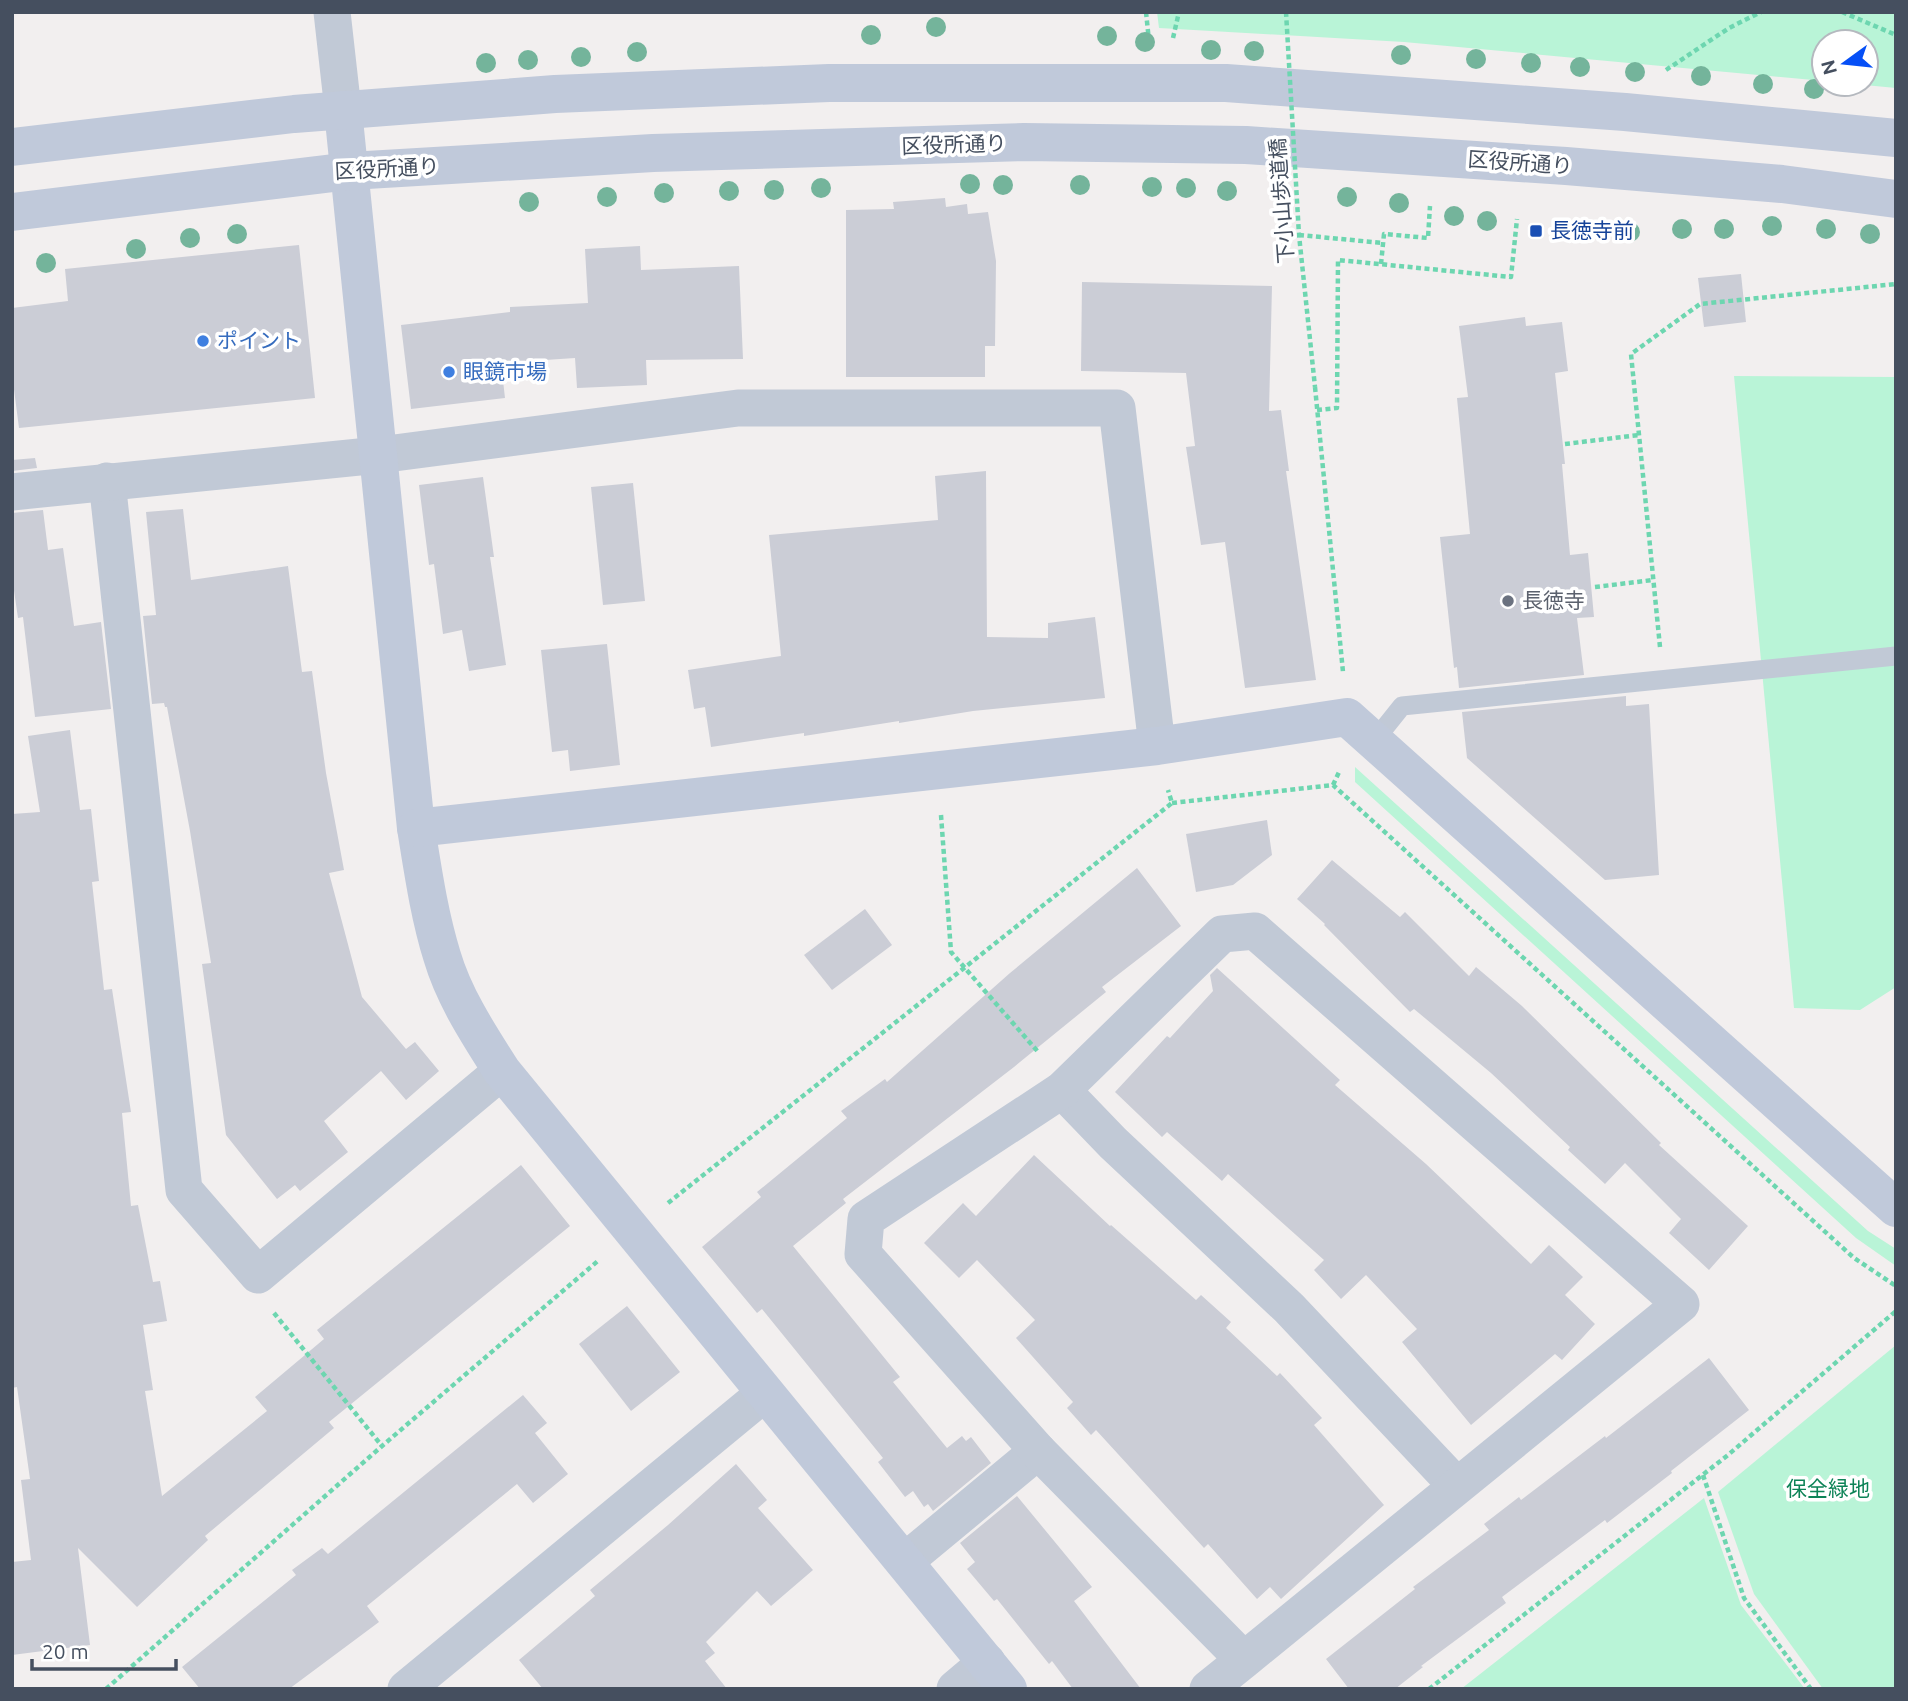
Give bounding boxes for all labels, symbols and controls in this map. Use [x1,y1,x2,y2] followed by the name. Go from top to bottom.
[1810,28,1880,98] north arrow
[1816,58,1841,77] text: N
[901,130,1007,158] street label: 区役所通り
[1265,137,1297,265] street label: 下小山歩道橋
[1467,146,1573,178] street label: 区役所通り
[334,153,440,183] street label: 区役所通り
[1550,218,1634,242] place label: 長徳寺前
[1528,223,1544,239] marker: 長徳寺前
[217,328,301,352] place label: ポイント
[195,333,211,349] marker: ポイント
[463,359,547,383] place label: 眼鏡市場
[441,364,457,380] marker: 眼鏡市場
[1522,588,1585,612] place label: 長徳寺
[1500,593,1516,609] marker: 長徳寺
[1786,1476,1870,1500] park label: 保全緑地
[32,1628,175,1672] scale bar
[42,1639,89,1663] text: 20 m

